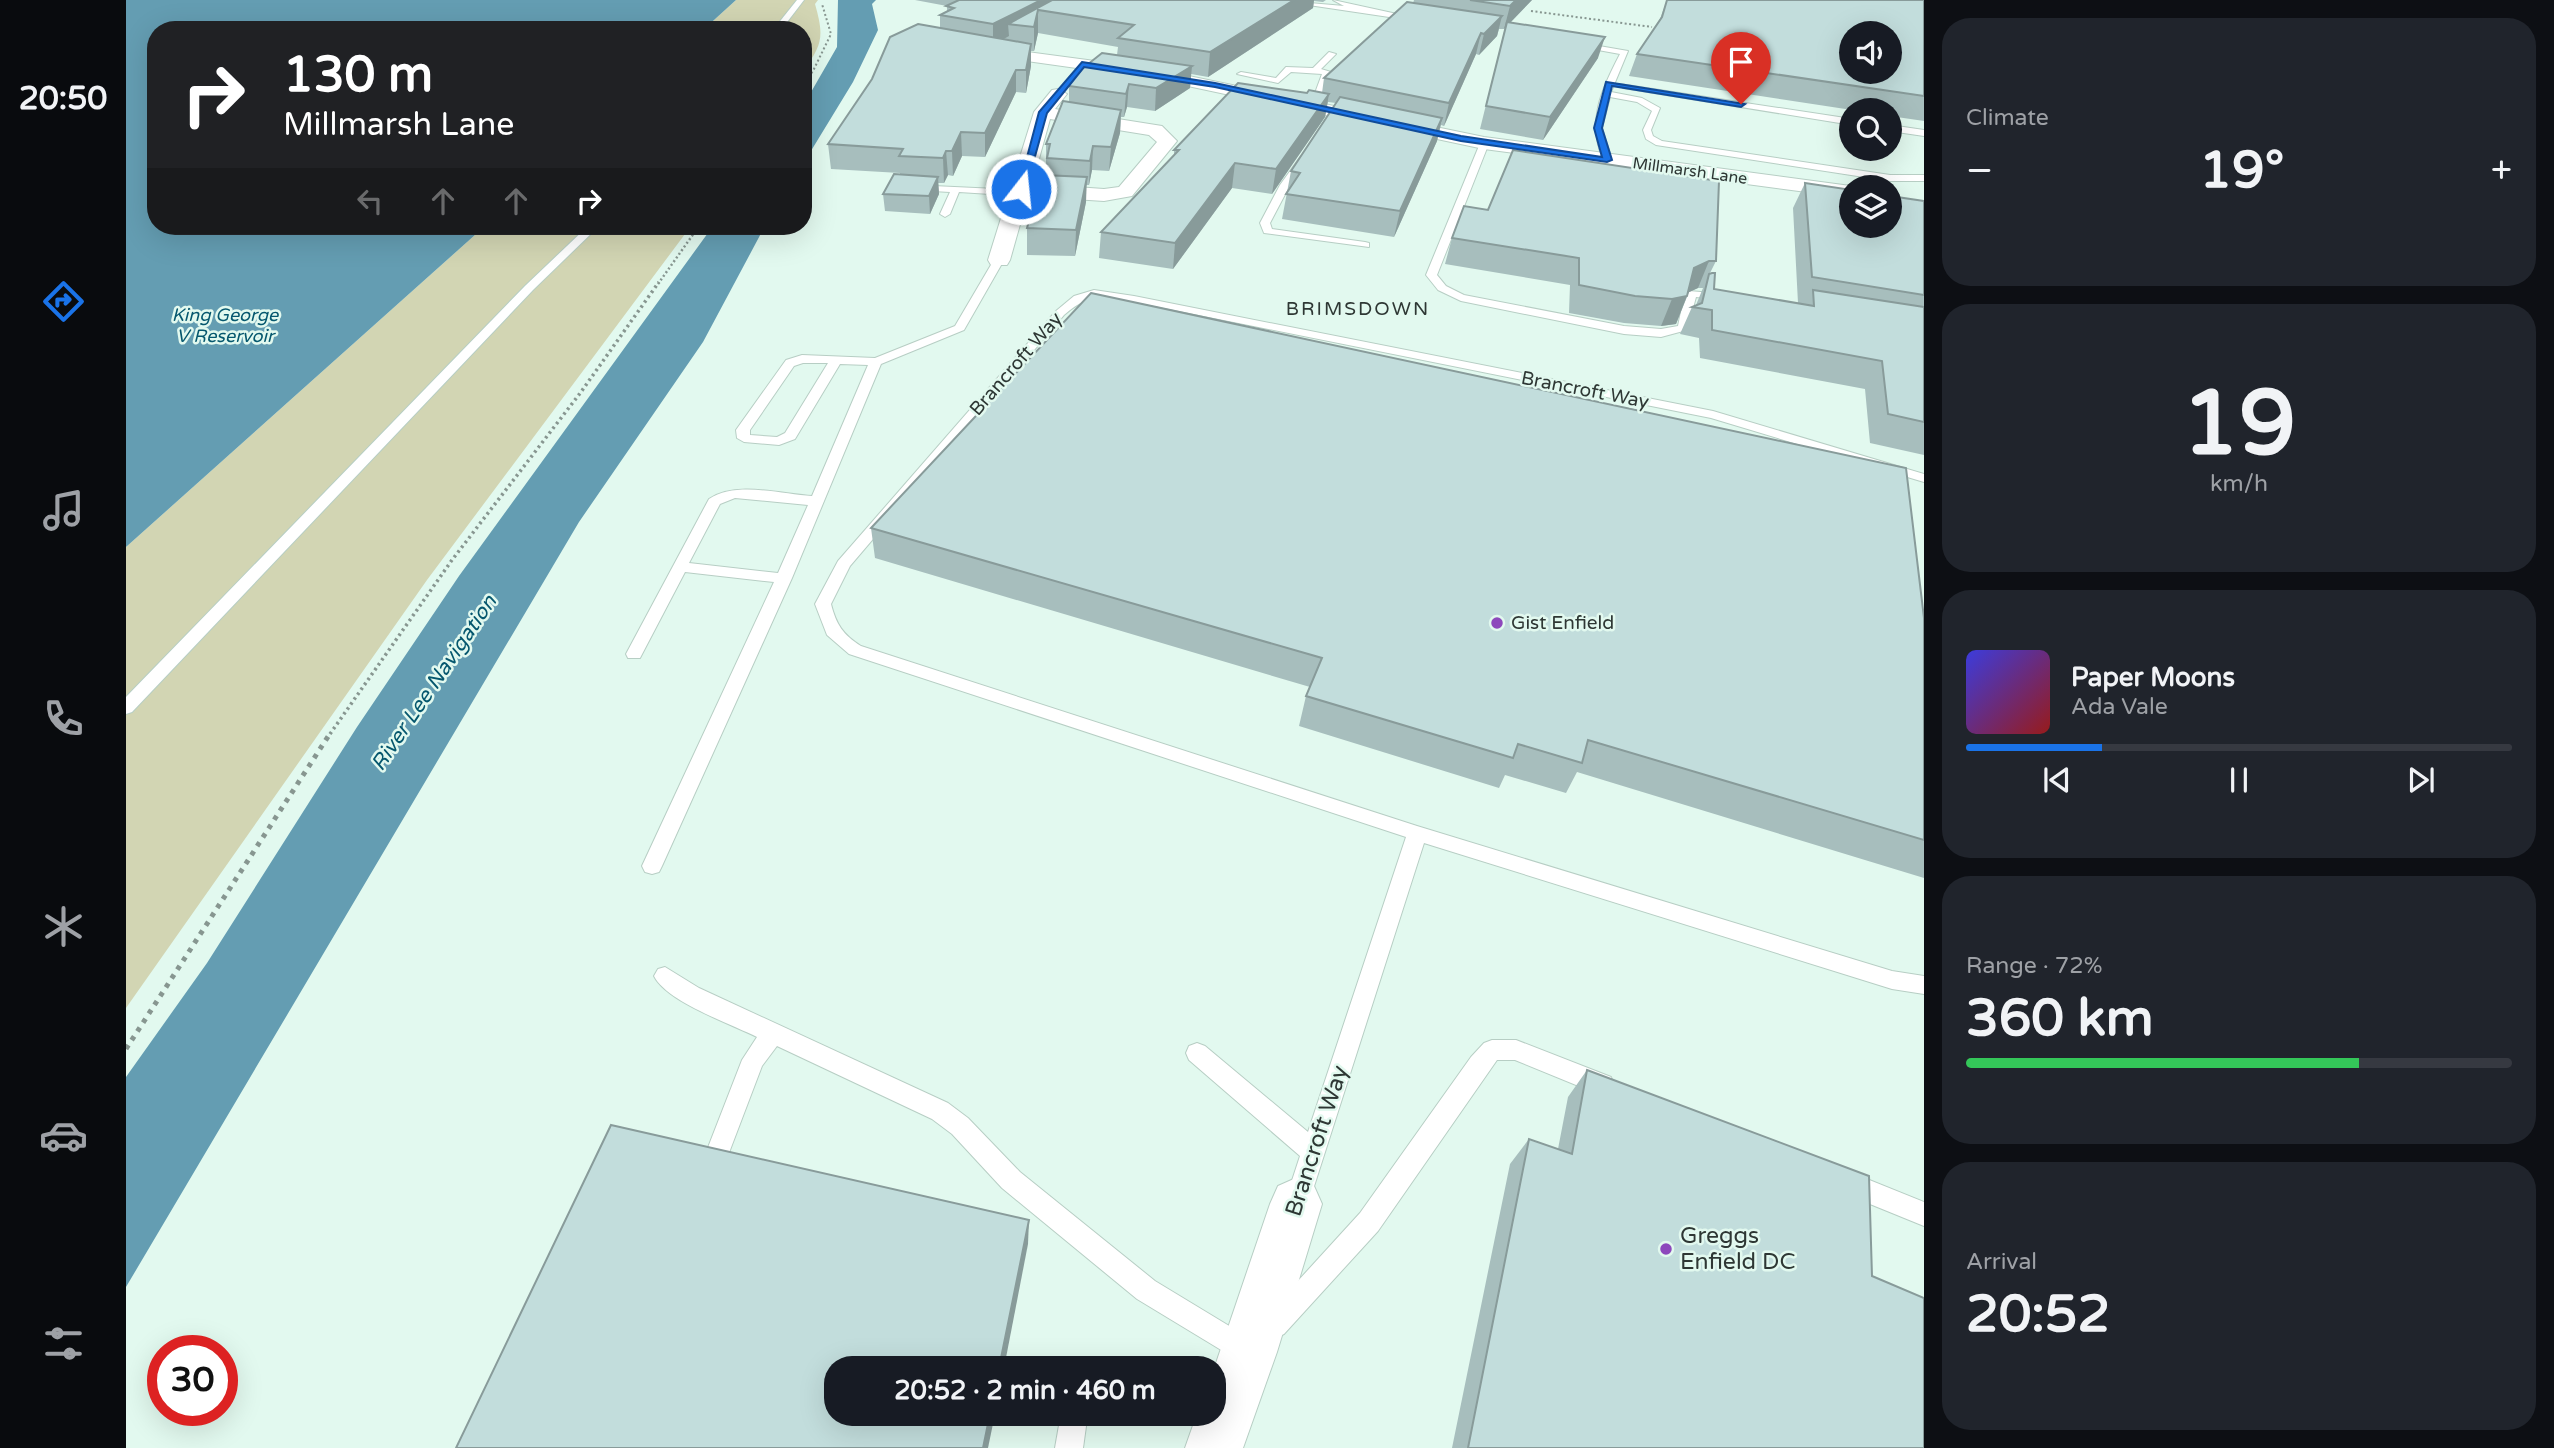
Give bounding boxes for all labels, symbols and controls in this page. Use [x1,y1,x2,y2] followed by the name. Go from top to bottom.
[1839,21,1902,238] map controls
[1839,21,1902,84] button: sound
[1711,32,1771,104] pin
[1722,43,1760,81] icon: arrive
[283,46,433,105] text: 130 m
[168,49,259,140] icon: right
[19,80,107,118] text: 20:50
[1839,98,1902,161] button: search
[1966,104,2049,132] text: Climate
[283,106,514,144] text: Millmarsh Lane
[2199,139,2284,202] text: 19°
[1966,148,1993,194] text: −
[2491,148,2512,194] text: +
[984,152,1058,226] position arrow
[1631,153,1749,189] street label: Millmarsh Lane
[1839,175,1902,238] button: layers
[351,182,389,220] icon: left
[424,182,462,220] icon: ahead
[497,182,535,220] icon: ahead
[570,182,608,220] icon: right
[39,277,88,326] icon: directions
[1286,298,1430,320] district label: BRIMSDOWN
[172,304,279,347] water label: King George V Reservoir
[965,308,1067,420] street label: Brancroft Way
[1519,367,1651,413] street label: Brancroft Way
[2182,369,2296,479] text: 19
[2210,470,2268,498] text: km/h
[39,486,88,535] icon: music
[366,589,503,776] water label: River Lee Navigation
[1511,612,1614,634] place label: Gist Enfield
[1489,615,1505,631] marker: Gist Enfield
[2071,662,2235,693] text: Paper Moons
[2071,693,2168,721] text: Ada Vale
[39,694,88,743] icon: phone
[2038,761,2076,799] icon: previous
[2220,761,2258,799] icon: pause
[2402,761,2440,799] icon: next
[39,902,88,951] icon: climate
[1966,952,2102,980] text: Range · 72%
[1966,987,2154,1050] text: 360 km
[1279,1062,1355,1220] street label: Brancroft Way
[39,1111,88,1160] icon: car
[1680,1222,1795,1276] place label: Greggs Enfield DC
[1658,1241,1674,1257] marker: Greggs Enfield DC
[1966,1248,2037,1276] text: Arrival
[1966,1283,2110,1346] text: 20:52
[39,1319,88,1368] icon: filters
[147,1335,238,1426] speed limit sign: 30
[894,1375,1156,1406] text: 20:52 · 2 min · 460 m

